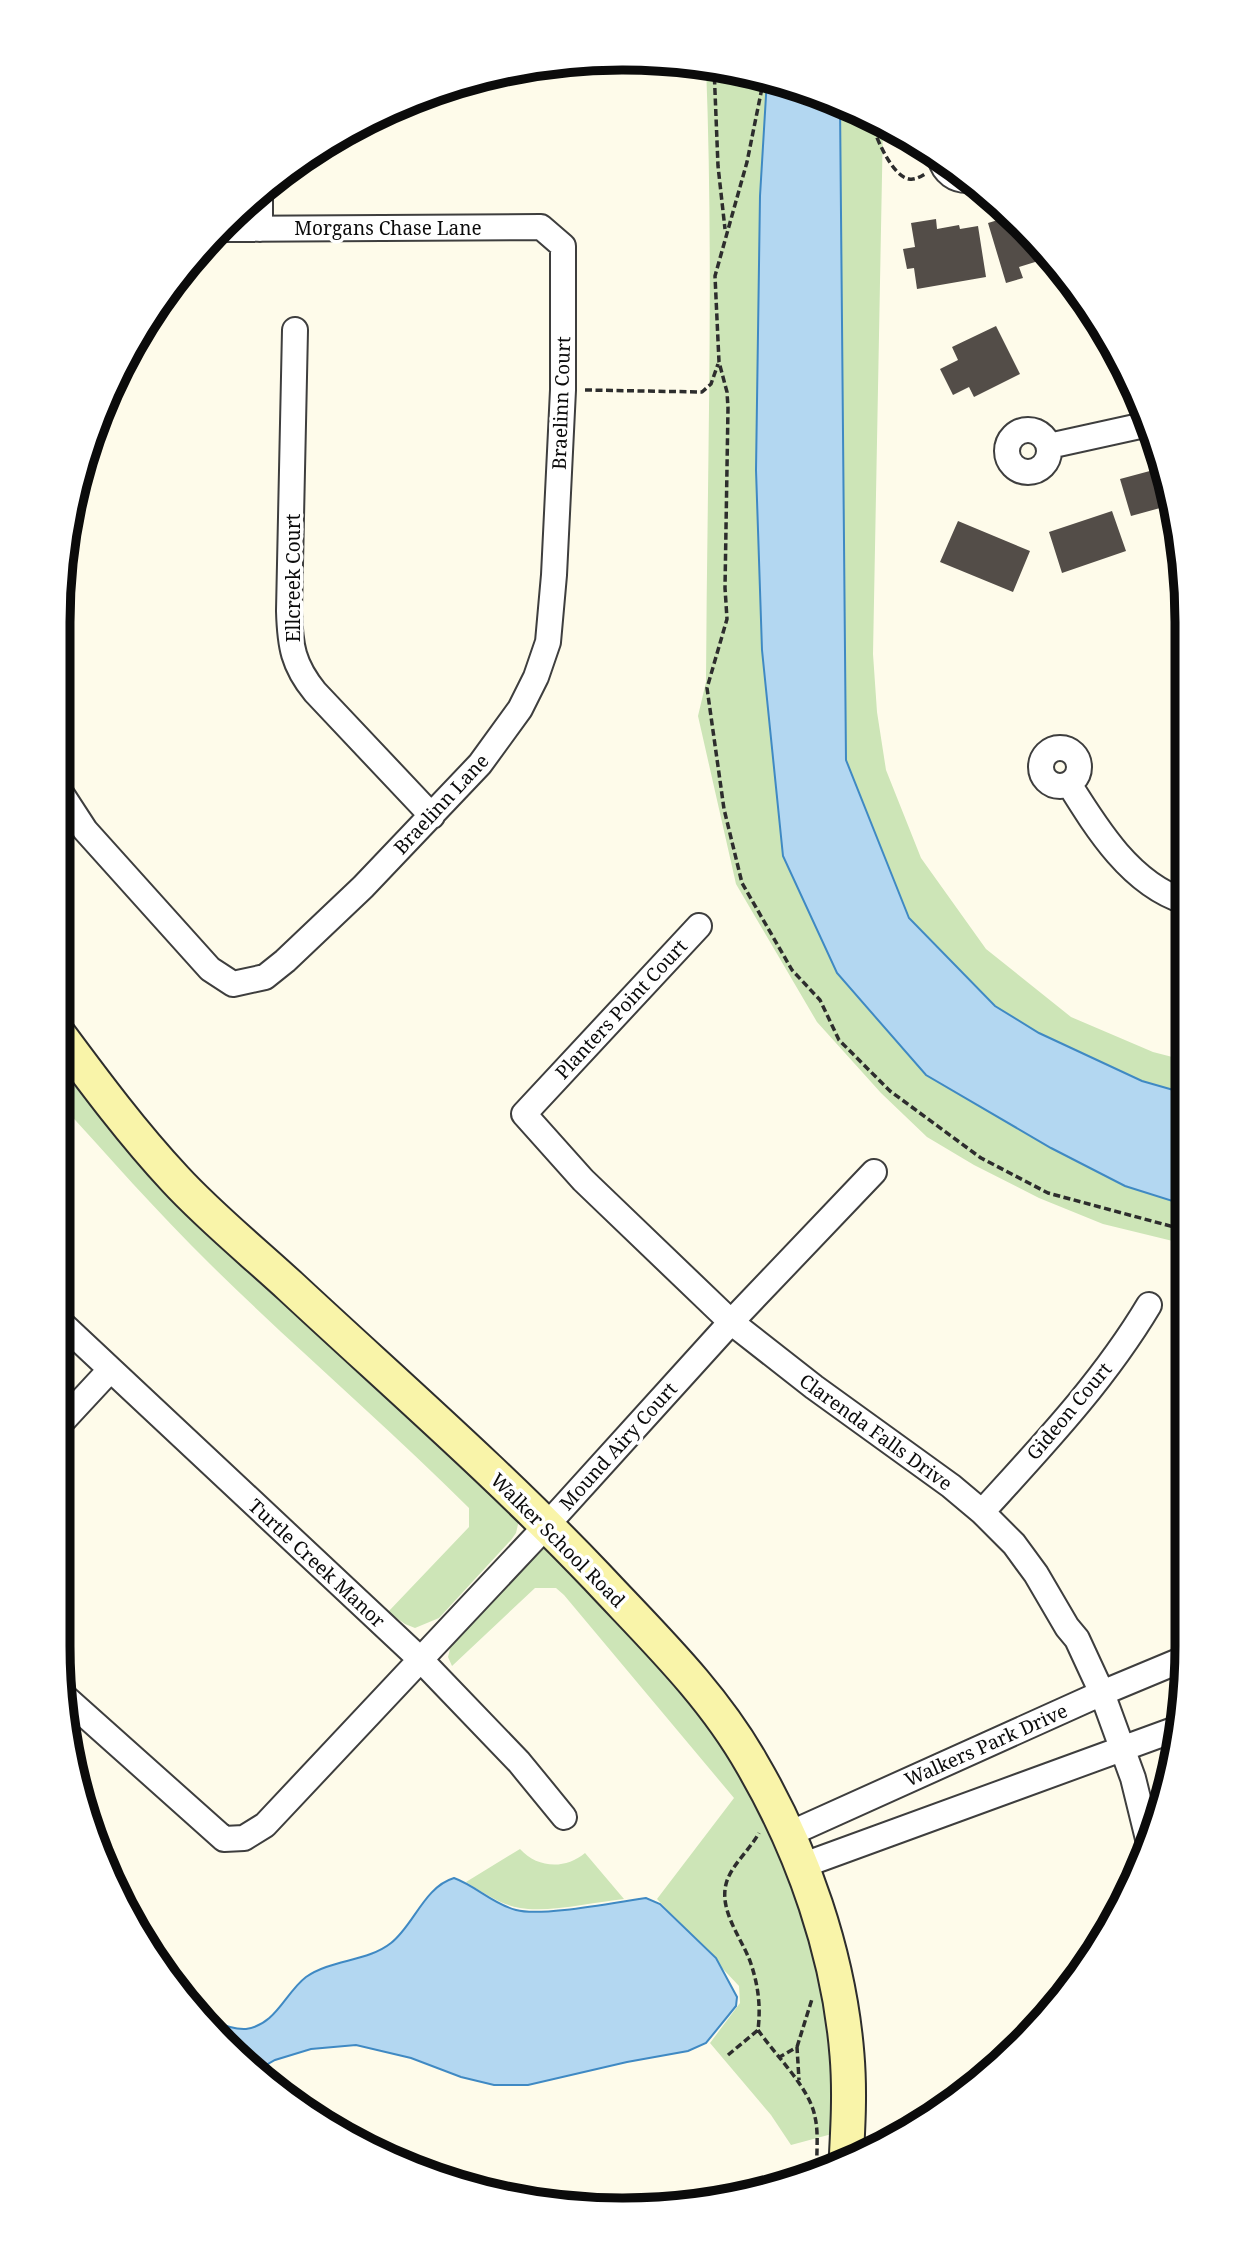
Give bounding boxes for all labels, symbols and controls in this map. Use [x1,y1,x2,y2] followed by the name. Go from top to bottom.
[294,215,482,241] street label: Morgans Chase Lane
[546,335,576,470] street label: Braelinn Court
[280,513,306,642] street label: Ellcreek Court
[388,748,494,860] street label: Braelinn Lane
[549,933,693,1085] street label: Planters Point Court
[1020,1356,1118,1465] street label: Gideon Court
[794,1368,958,1496] street label: Clarenda Falls Drive
[553,1376,683,1516] street label: Mound Airy Court
[485,1467,631,1613] street label: Walker School Road
[243,1493,391,1633] street label: Turtle Creek Manor
[900,1697,1072,1793] street label: Walkers Park Drive

